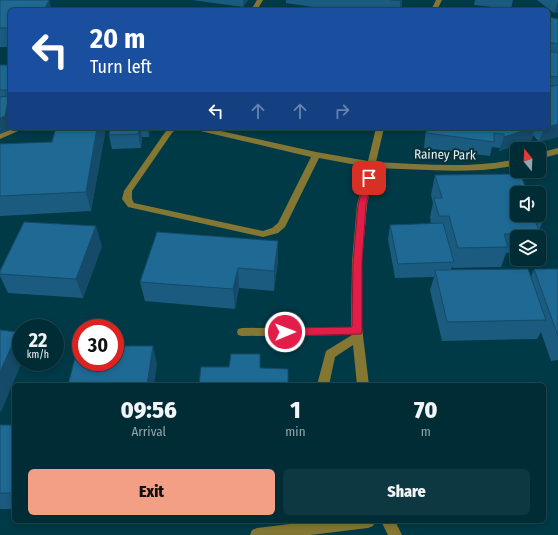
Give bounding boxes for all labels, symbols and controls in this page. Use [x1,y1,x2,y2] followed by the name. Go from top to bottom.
[90,22,145,55] text: 20 m
[24,24,76,76] icon: left
[90,56,152,78] text: Turn left
[205,100,227,122] icon: left
[247,100,269,122] icon: ahead
[289,100,311,122] icon: ahead
[331,100,353,122] icon: right
[510,142,546,178] north arrow
[510,142,546,266] map controls
[414,146,477,163] street label: Rainey Park
[352,161,386,195] pin
[358,167,380,189] icon: arrive
[510,186,546,222] button: sound
[510,230,546,266] button: layers
[264,311,306,353] position arrow
[72,319,124,371] speed limit sign: 30
[29,328,47,352] text: 22
[27,349,49,361] text: km/h
[121,396,177,424] text: 09:56
[290,396,301,424] text: 1
[414,396,437,424] text: 70
[131,424,166,439] text: Arrival
[285,424,305,439] text: min
[421,424,431,439] text: m
[28,469,275,515] button: Exit
[283,469,530,515] button: Share

